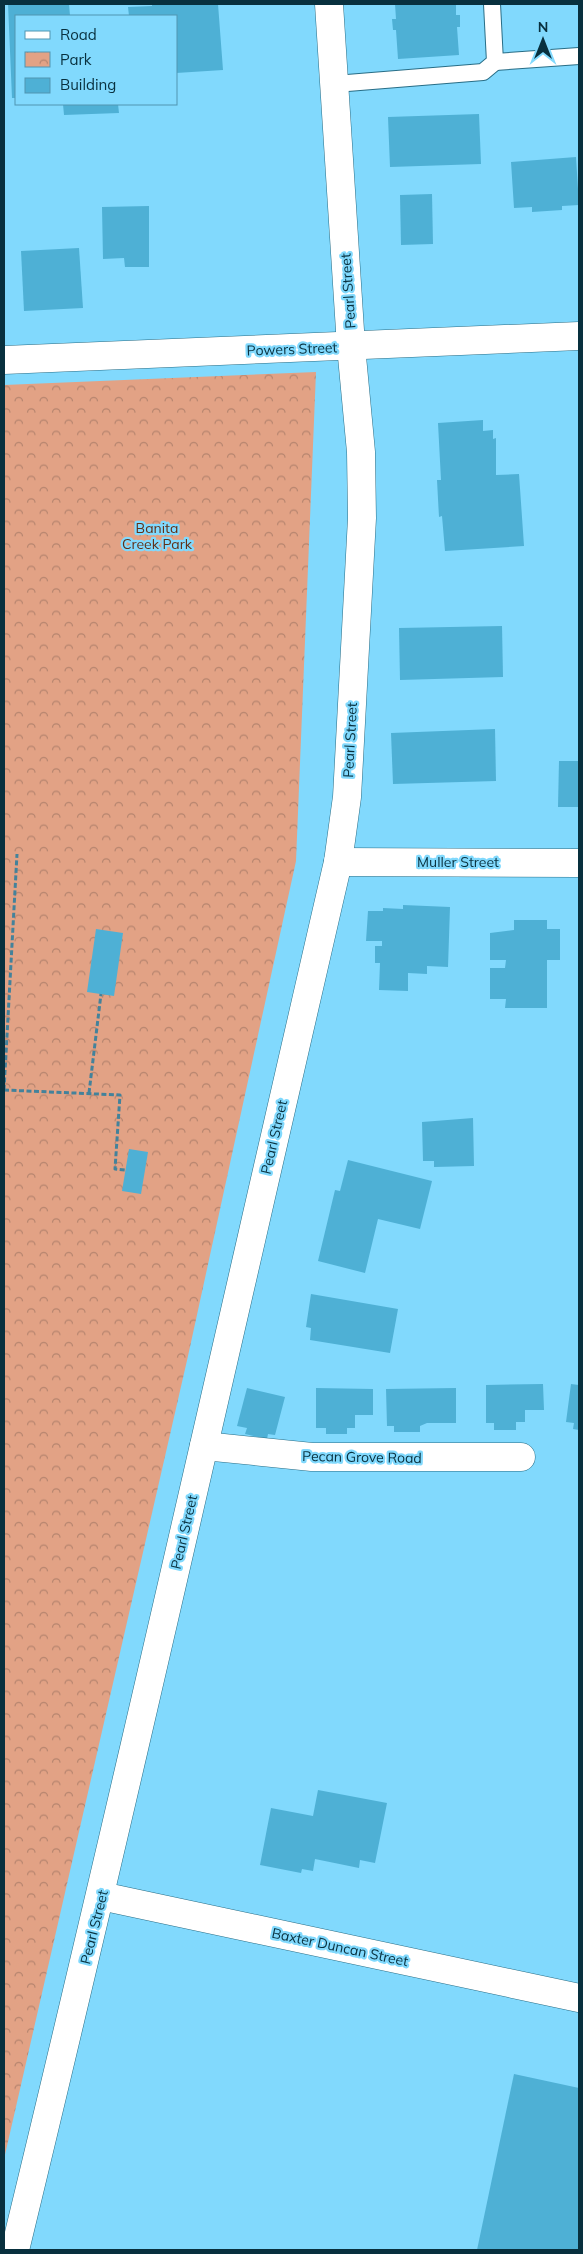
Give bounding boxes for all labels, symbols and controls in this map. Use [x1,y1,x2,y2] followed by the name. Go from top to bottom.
[15,15,178,105] legend
[518,15,568,65] north arrow
[538,18,548,36] text: N
[60,25,97,44] text: Road
[60,50,92,69] text: Park
[60,75,116,94] text: Building
[336,253,360,329] street label: Pearl Street
[246,338,338,360] street label: Powers Street
[122,519,193,553] park label: Banita Creek Park
[339,702,361,778] street label: Pearl Street
[417,853,499,871] street label: Muller Street
[257,1098,291,1176] street label: Pearl Street
[302,1447,422,1467] street label: Pecan Grove Road
[167,1493,201,1571] street label: Pearl Street
[76,1888,112,1966] street label: Pearl Street
[270,1924,410,1970] street label: Baxter Duncan Street

